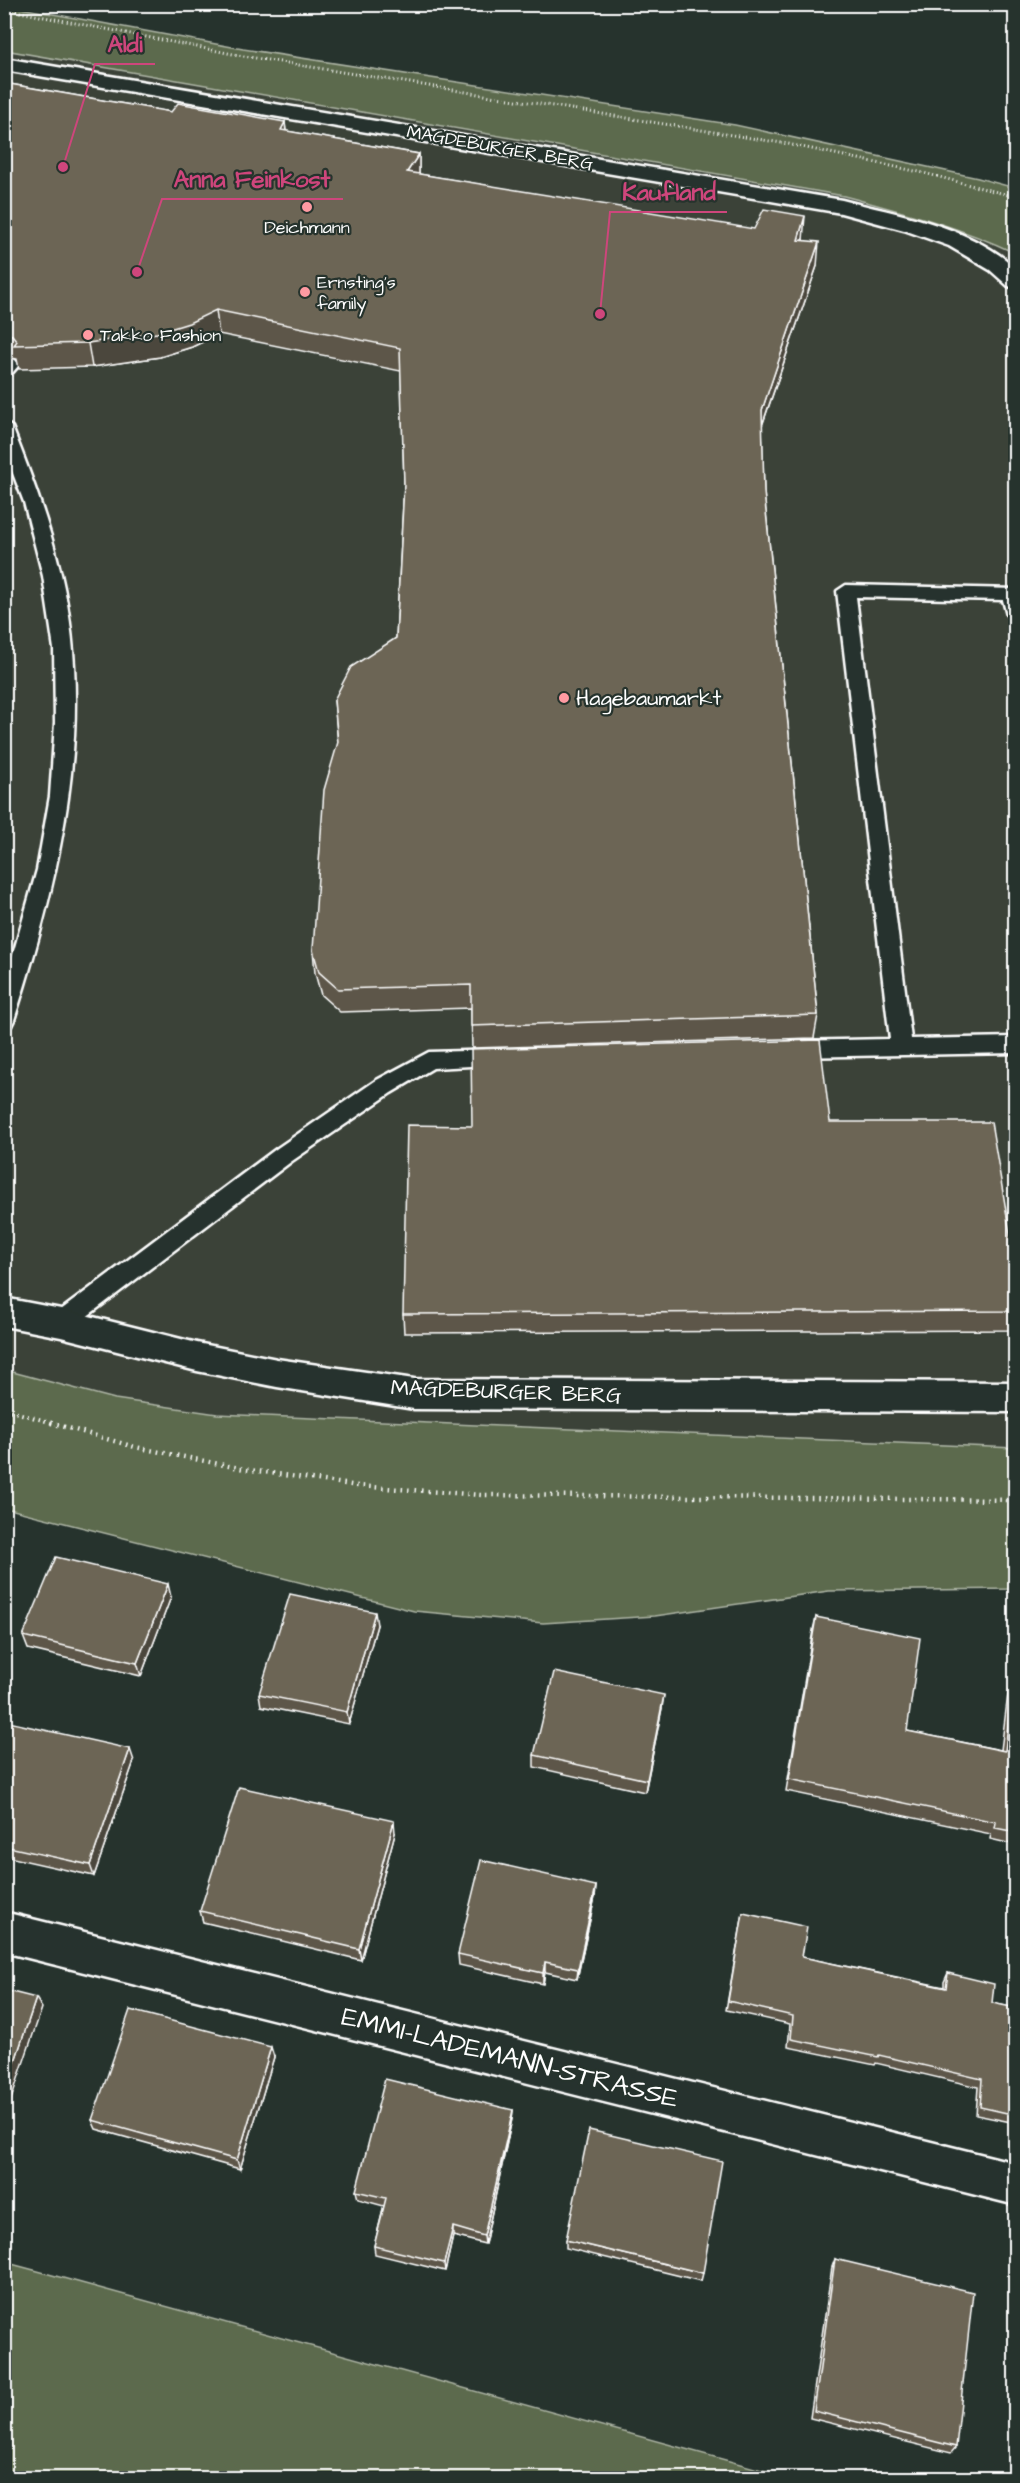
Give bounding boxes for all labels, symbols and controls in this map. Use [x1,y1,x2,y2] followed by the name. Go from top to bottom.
[95,22,155,64] callout: Aldi
[107,28,143,62] text: Aldi
[405,119,596,177] street label: MAGDEBURGER BERG
[162,157,343,199] callout: Anna Feinkost
[174,163,331,197] text: Anna Feinkost
[610,170,727,212] callout: Kaufland
[622,176,716,210] text: Kaufland
[300,200,314,214] marker: Deichmann
[264,215,350,240] place label: Deichmann
[317,270,396,317] place label: Ernsting's family
[298,285,312,299] marker: Ernsting's family
[100,323,221,348] place label: Takko Fashion
[81,328,95,342] marker: Takko Fashion
[576,683,721,715] place label: Hagebaumarkt
[557,691,571,705] marker: Hagebaumarkt
[390,1372,622,1412] street label: MAGDEBURGER BERG
[338,1998,682,2118] street label: EMMI-LADEMANN-STRASSE

